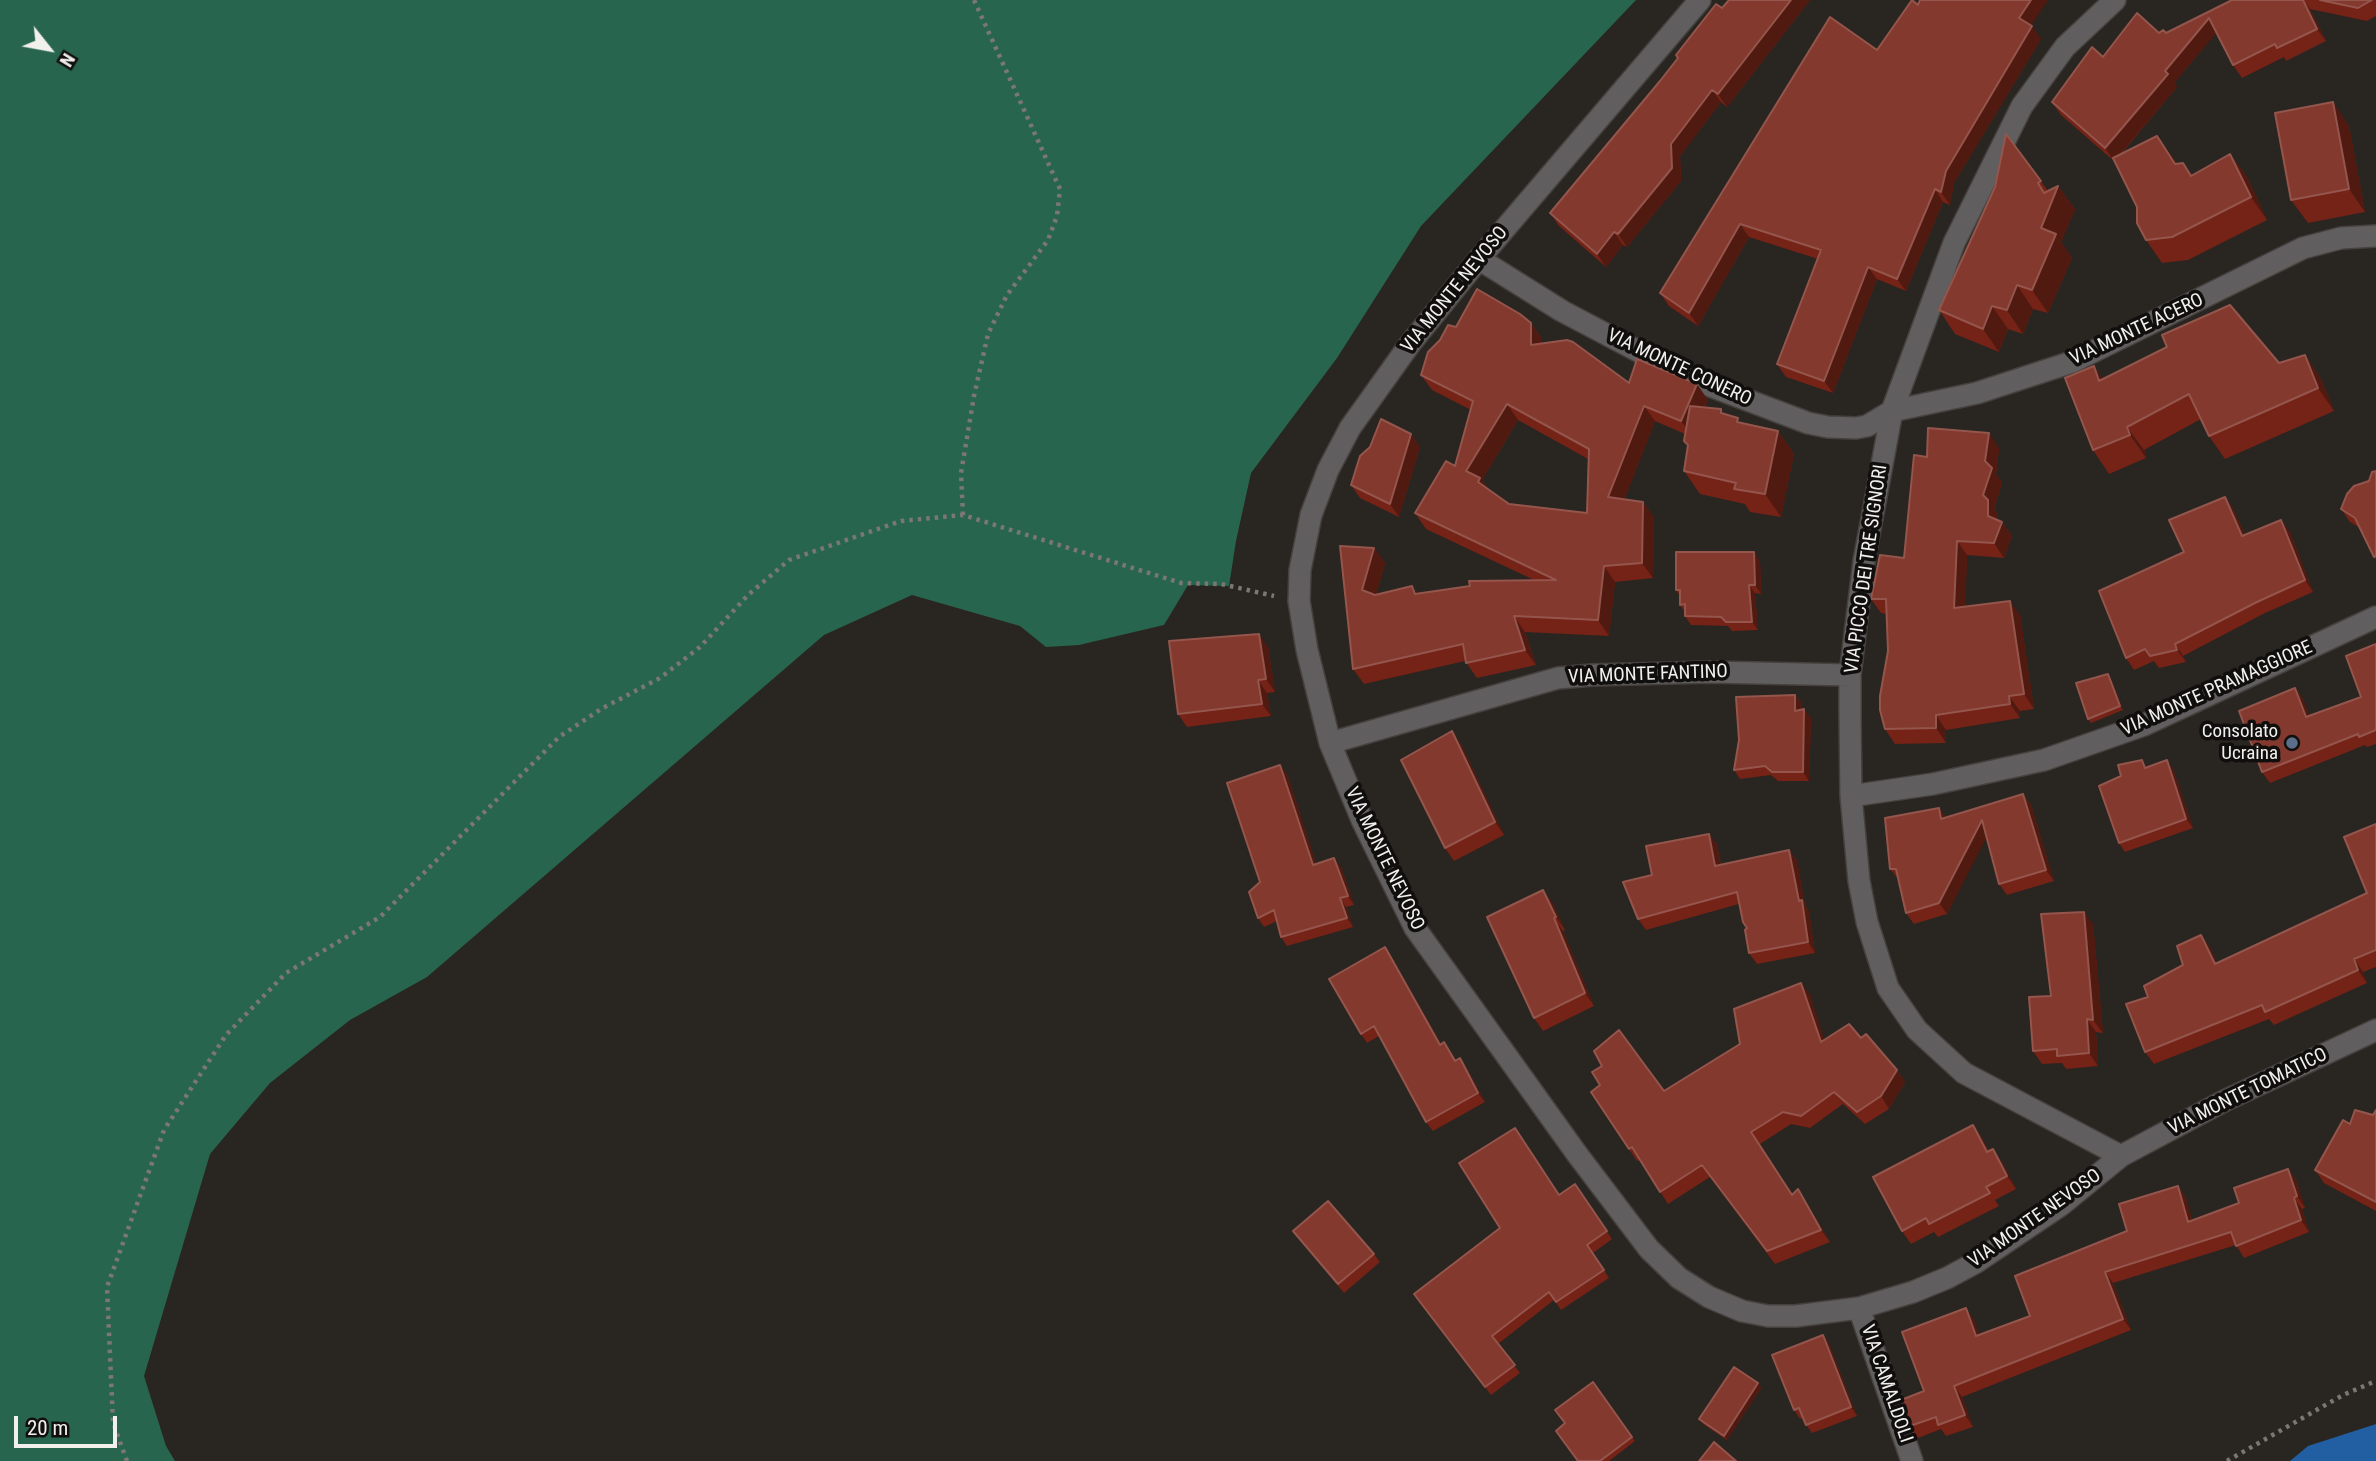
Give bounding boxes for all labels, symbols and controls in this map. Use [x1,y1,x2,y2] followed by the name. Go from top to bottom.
[14,14,84,84] north arrow
[55,49,80,71] text: N
[1397,222,1513,358] street label: VIA MONTE NEVOSO
[2067,289,2207,371] street label: VIA MONTE ACERO
[1603,325,1755,411] street label: VIA MONTE CONERO
[1841,463,1893,675] street label: VIA PICCO DEI TRE SIGNORI
[2118,636,2316,742] street label: VIA MONTE PRAMAGGIORE
[1568,661,1728,689] street label: VIA MONTE FANTINO
[2202,721,2278,765] place label: Consolato Ucraina
[2284,735,2300,751] marker: Consolato Ucraina
[1339,784,1429,934] street label: VIA MONTE NEVOSO
[2165,1044,2331,1140] street label: VIA MONTE TOMATICO
[1964,1165,2106,1273] street label: VIA MONTE NEVOSO
[1855,1322,1917,1446] street label: VIA CAMALDOLI
[18,1402,121,1446] scale bar
[27,1416,68,1440] text: 20 m

